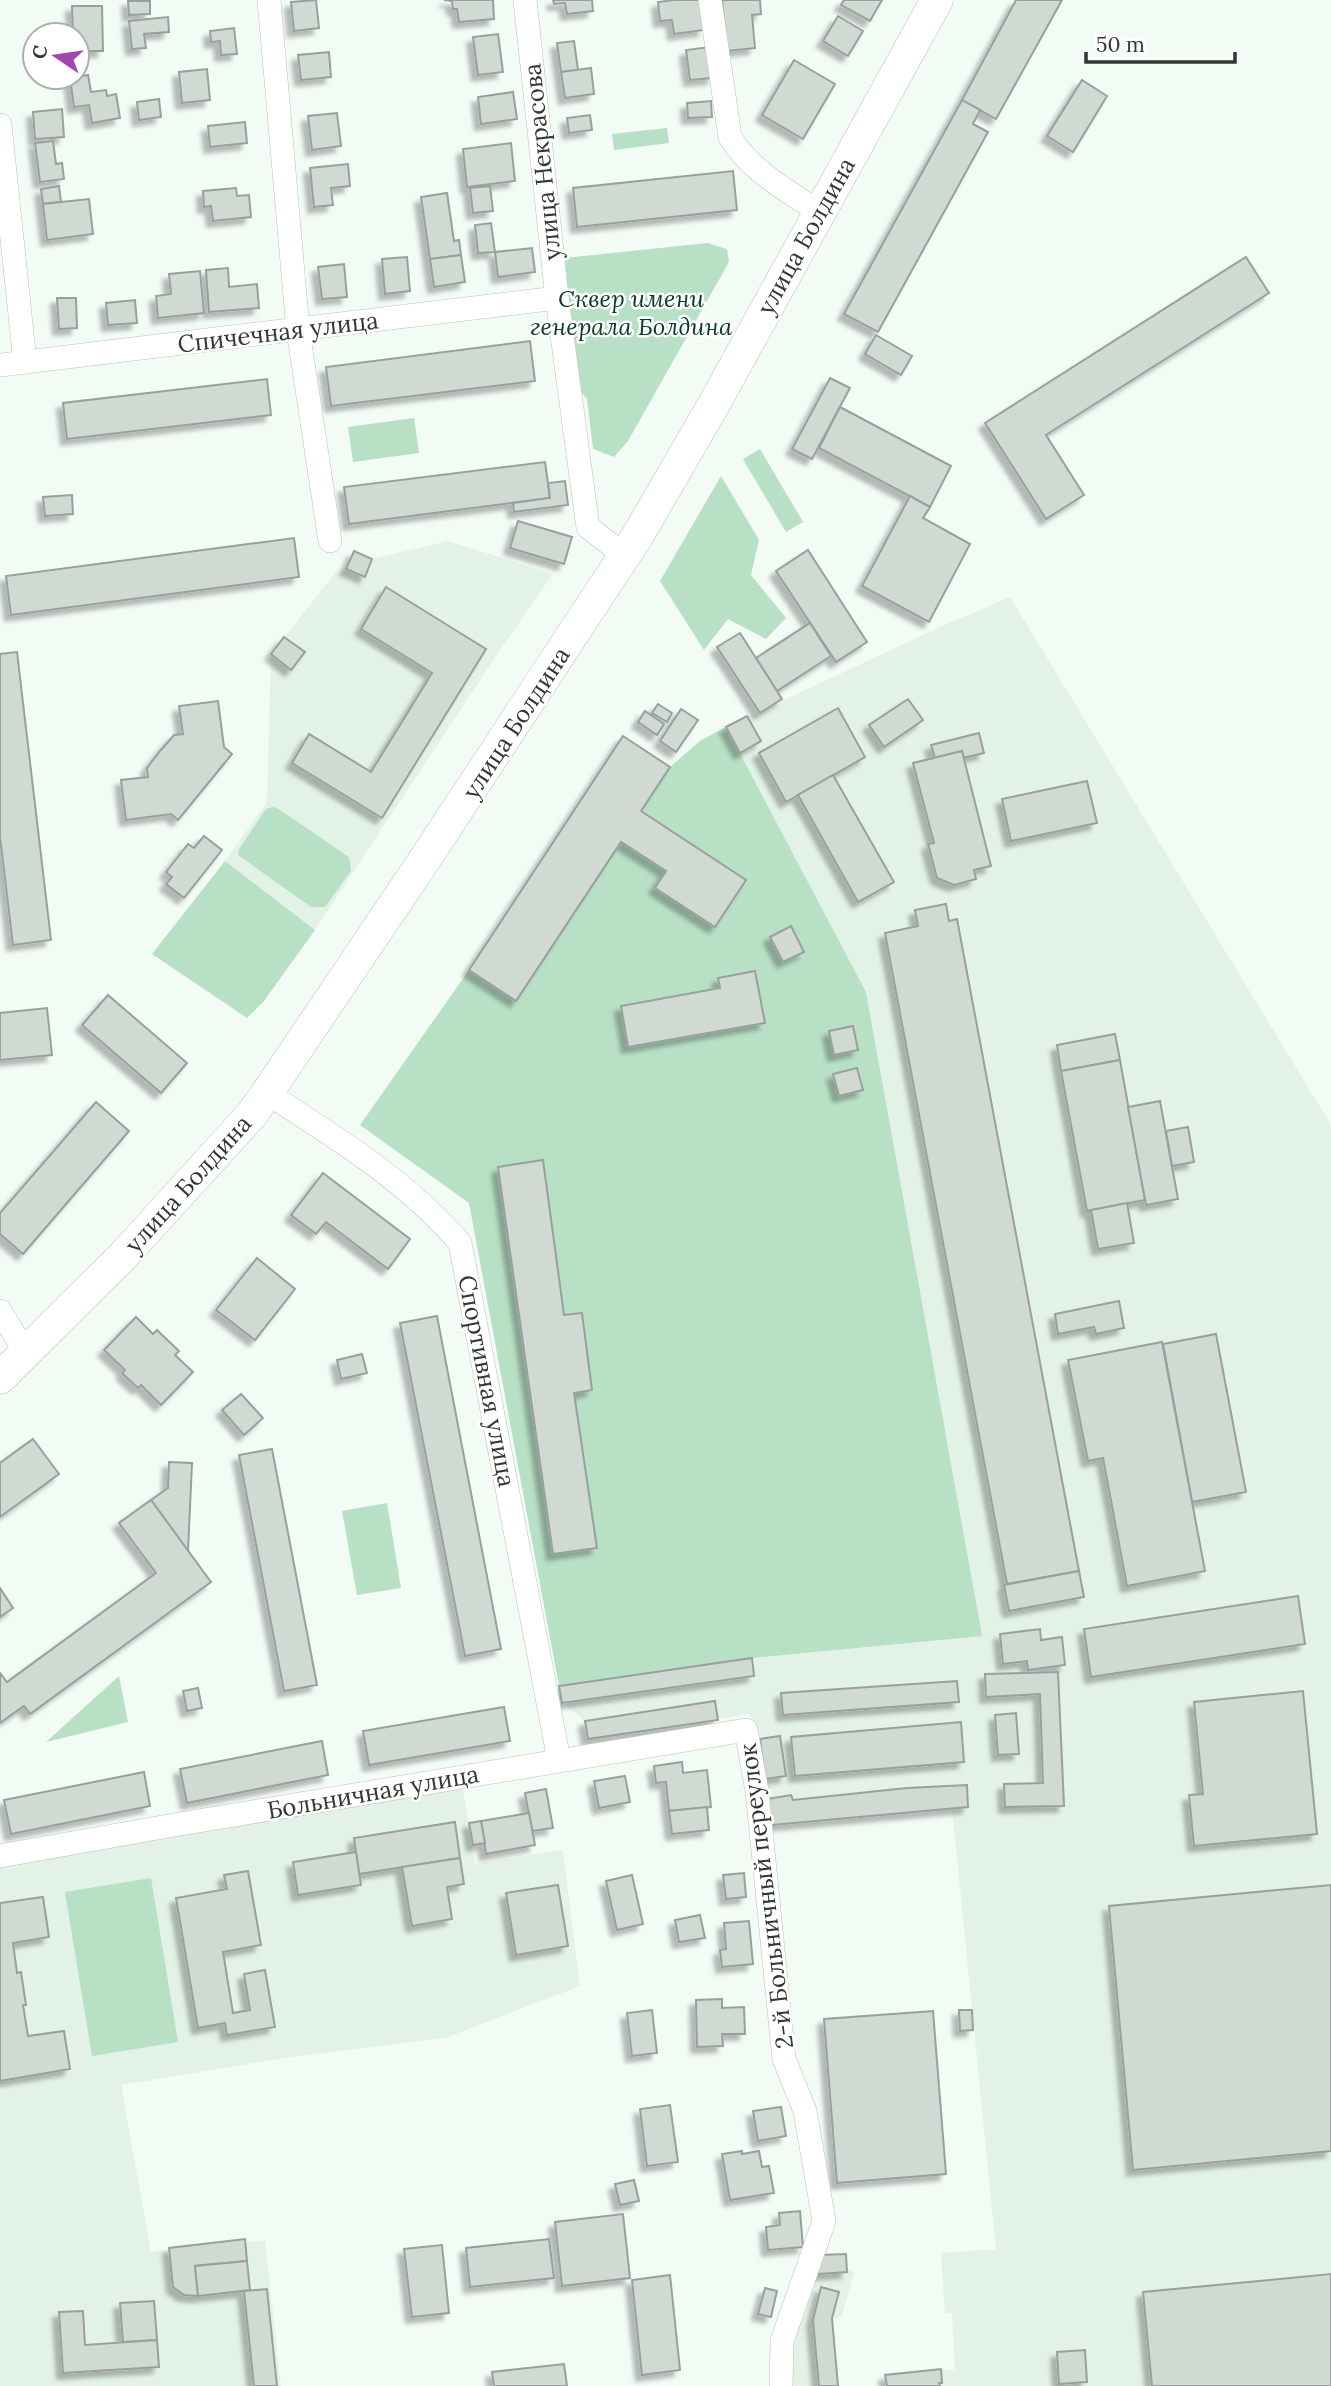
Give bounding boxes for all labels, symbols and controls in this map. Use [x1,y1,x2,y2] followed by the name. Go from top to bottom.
[21,21,91,91] north arrow
[1086,21,1235,65] scale bar
[1096,31,1145,58] text: 50 m
[26,43,53,61] text: С
[516,62,568,262] street label: улица Некрасова
[750,152,862,320] street label: улица Болдина
[530,283,733,342] park label: Сквер имени генерала Болдина
[176,304,380,360] street label: Спичечная улица
[455,641,577,805] street label: улица Болдина
[118,1109,258,1259] street label: улица Болдина
[451,1272,523,1490] street label: Спортивная улица
[732,1742,800,2050] street label: 2-й Больничный переулок
[265,1758,481,1826] street label: Больничная улица

